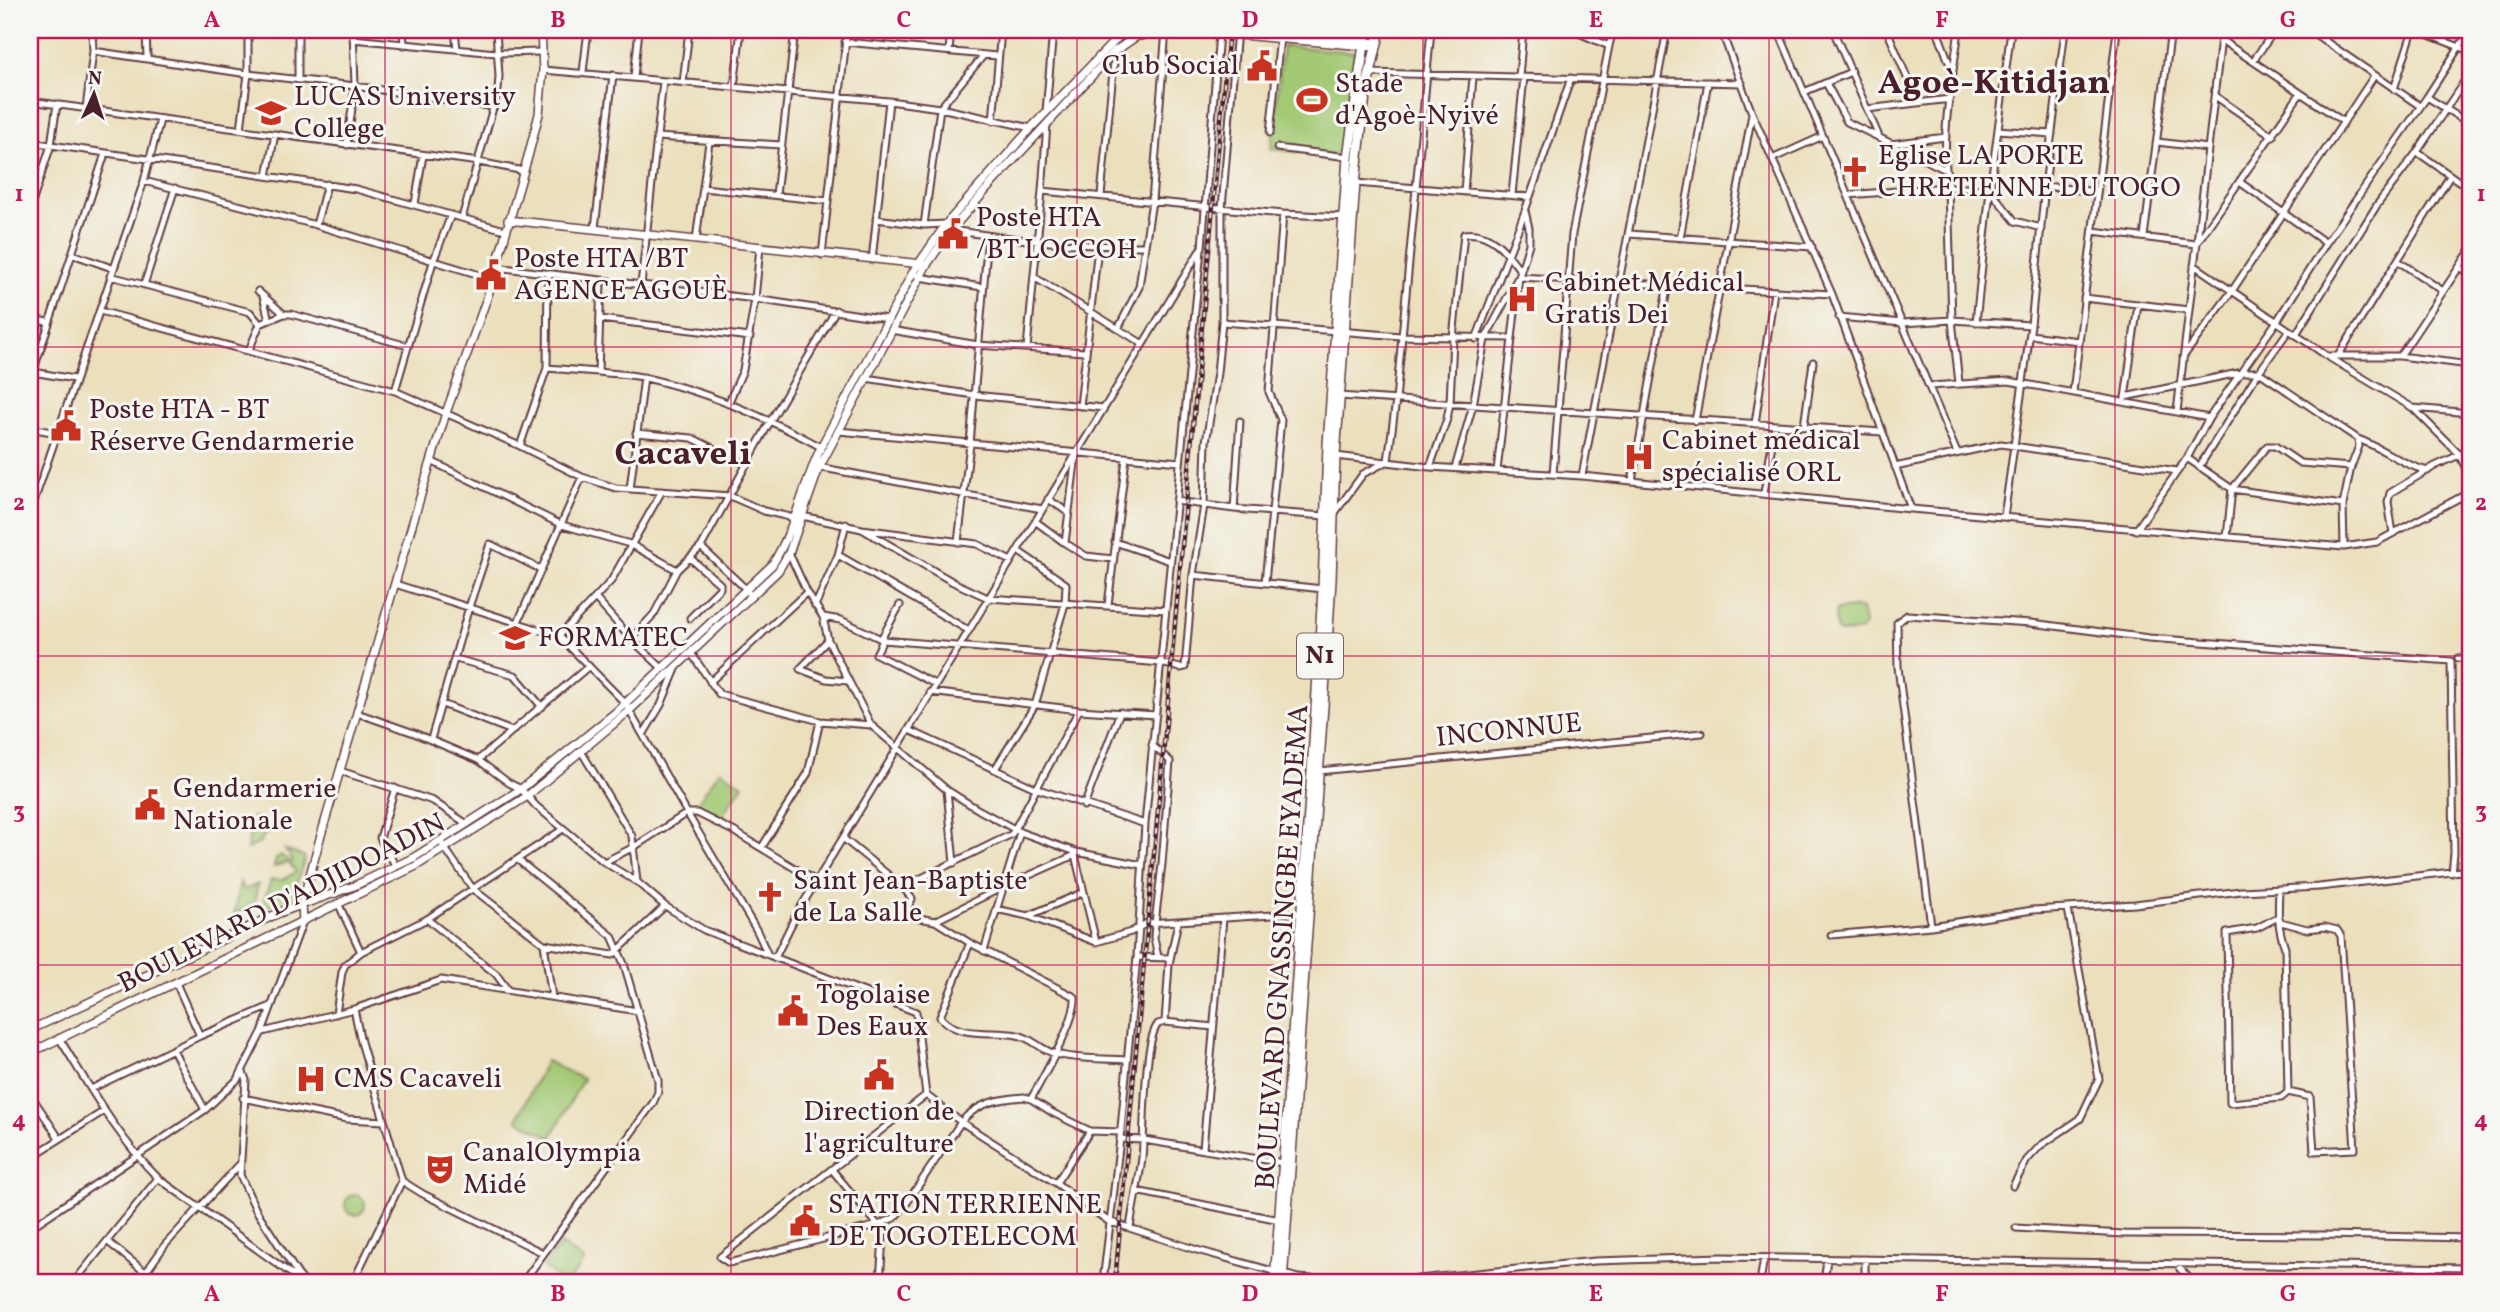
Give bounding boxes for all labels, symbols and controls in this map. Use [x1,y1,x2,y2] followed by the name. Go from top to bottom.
[204,5,220,37] text: A
[550,5,566,37] text: B
[897,5,911,37] text: C
[1242,5,1259,37] text: D
[1589,5,1603,37] text: E
[1935,5,1949,37] text: F
[2280,5,2296,37] text: G
[1102,47,1239,86] place label: Club Social
[1245,49,1279,83] public building icon: Club Social
[60,60,130,130] north arrow
[1878,60,2110,108] district label: Agoè-Kitidjan
[1335,65,1499,136] place label: Stade d'Agoè-Nyivé
[87,66,103,92] text: N
[294,78,516,149] place label: LUCAS University College
[1295,83,1329,117] sports icon: Stade d'Agoè-Nyivé
[254,96,288,130] school or university icon: LUCAS University College
[1878,137,2181,208] place label: Eglise LA PORTE CHRETIENNE DU TOGO
[1838,155,1872,189] church icon: Eglise LA PORTE CHRETIENNE DU TOGO
[14,179,24,211] text: 1
[2476,179,2486,211] text: 1
[976,199,1137,270] place label: Poste HTA /BT LOCCOH
[936,217,970,251] public building icon: Poste HTA /BT LOCCOH
[514,240,728,311] place label: Poste HTA /BT AGENCE AGOUÈ
[474,258,508,292] public building icon: Poste HTA /BT AGENCE AGOUÈ
[1545,264,1744,335] place label: Cabinet Médical Gratis Dei
[1505,282,1539,316] hospital icon: Cabinet Médical Gratis Dei
[89,391,355,462] place label: Poste HTA - BT Réserve Gendarmerie
[49,409,83,443] public building icon: Poste HTA - BT Réserve Gendarmerie
[1662,422,1861,493] place label: Cabinet médical spécialisé ORL
[614,431,752,479] district label: Cacaveli
[1622,440,1656,474] hospital icon: Cabinet médical spécialisé ORL
[13,488,25,520] text: 2
[2475,488,2487,520] text: 2
[538,619,688,658] place label: FORMATEC
[498,621,532,655] school or university icon: FORMATEC
[1297,634,1343,678] road number: N1
[1247,703,1319,1191] street label: BOULEVARD GNASSINGBE EYADEMA
[1434,704,1584,758] street label: INCONNUE
[173,770,336,841] place label: Gendarmerie Nationale
[133,788,167,822] public building icon: Gendarmerie Nationale
[13,796,25,828] text: 3
[2475,796,2487,828] text: 3
[112,804,452,1004] street label: BOULEVARD D'ADJIDOADIN
[793,862,1028,933] place label: Saint Jean-Baptiste de La Salle
[753,880,787,914] church icon: Saint Jean-Baptiste de La Salle
[816,976,930,1047] place label: Togolaise Des Eaux
[776,994,810,1028] public building icon: Togolaise Des Eaux
[862,1058,896,1092] public building icon: Direction de l'agriculture
[334,1060,502,1099] place label: CMS Cacaveli
[294,1062,328,1096] hospital icon: CMS Cacaveli
[804,1093,954,1164] place label: Direction de l'agriculture
[12,1105,26,1137] text: 4
[2474,1105,2488,1137] text: 4
[463,1134,641,1205] place label: CanalOlympia Midé
[423,1152,457,1186] theatre icon: CanalOlympia Midé
[828,1186,1102,1257] place label: STATION TERRIENNE DE TOGOTELECOM
[788,1204,822,1238] public building icon: STATION TERRIENNE DE TOGOTELECOM
[204,1279,220,1311] text: A
[550,1279,566,1311] text: B
[897,1279,911,1311] text: C
[1242,1279,1259,1311] text: D
[1589,1279,1603,1311] text: E
[1935,1279,1949,1311] text: F
[2280,1279,2296,1311] text: G

